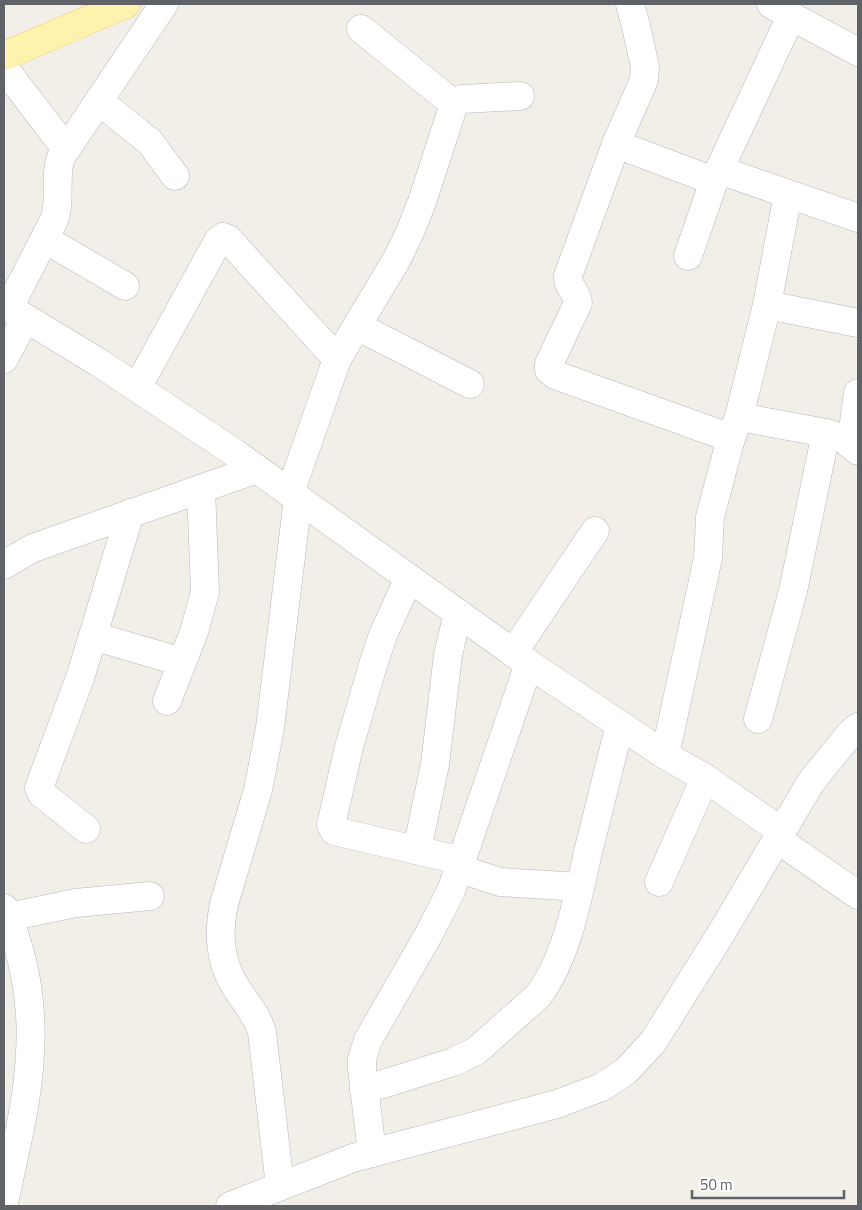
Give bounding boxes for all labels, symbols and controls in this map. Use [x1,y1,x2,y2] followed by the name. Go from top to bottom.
[692,1168,844,1200] scale bar
[700,1173,733,1196] text: 50 m

